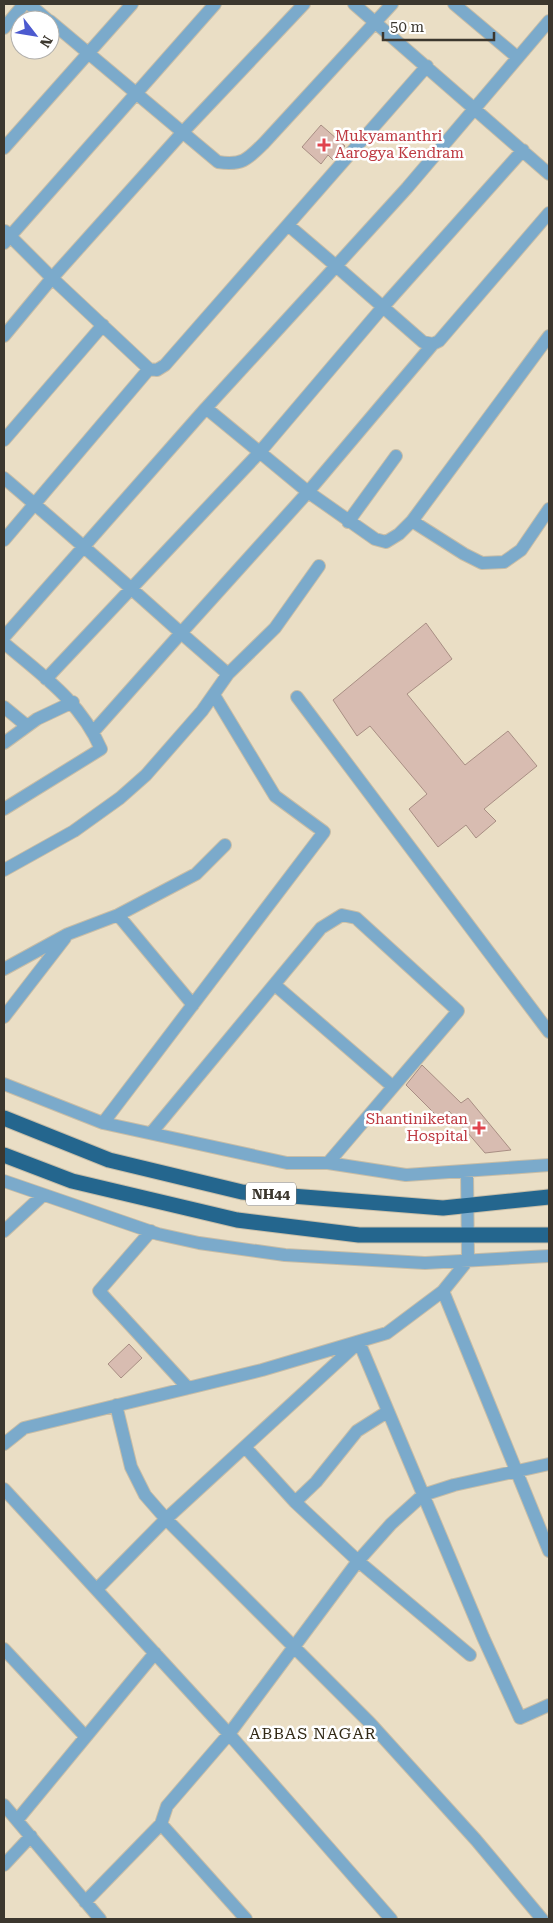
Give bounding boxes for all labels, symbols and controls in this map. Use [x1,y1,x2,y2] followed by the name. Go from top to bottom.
[10,10,60,60] north arrow
[383,10,494,42] scale bar
[390,18,425,36] text: 50 m
[36,33,56,51] text: N
[335,127,464,162] place label: Mukyamanthri Aarogya Kendram
[317,138,331,152] marker: Mukyamanthri Aarogya Kendram
[366,1110,468,1145] place label: Shantiniketan Hospital
[472,1121,486,1135] marker: Shantiniketan Hospital
[246,1182,296,1206] road number: NH44
[249,1724,377,1743] district label: ABBAS NAGAR

